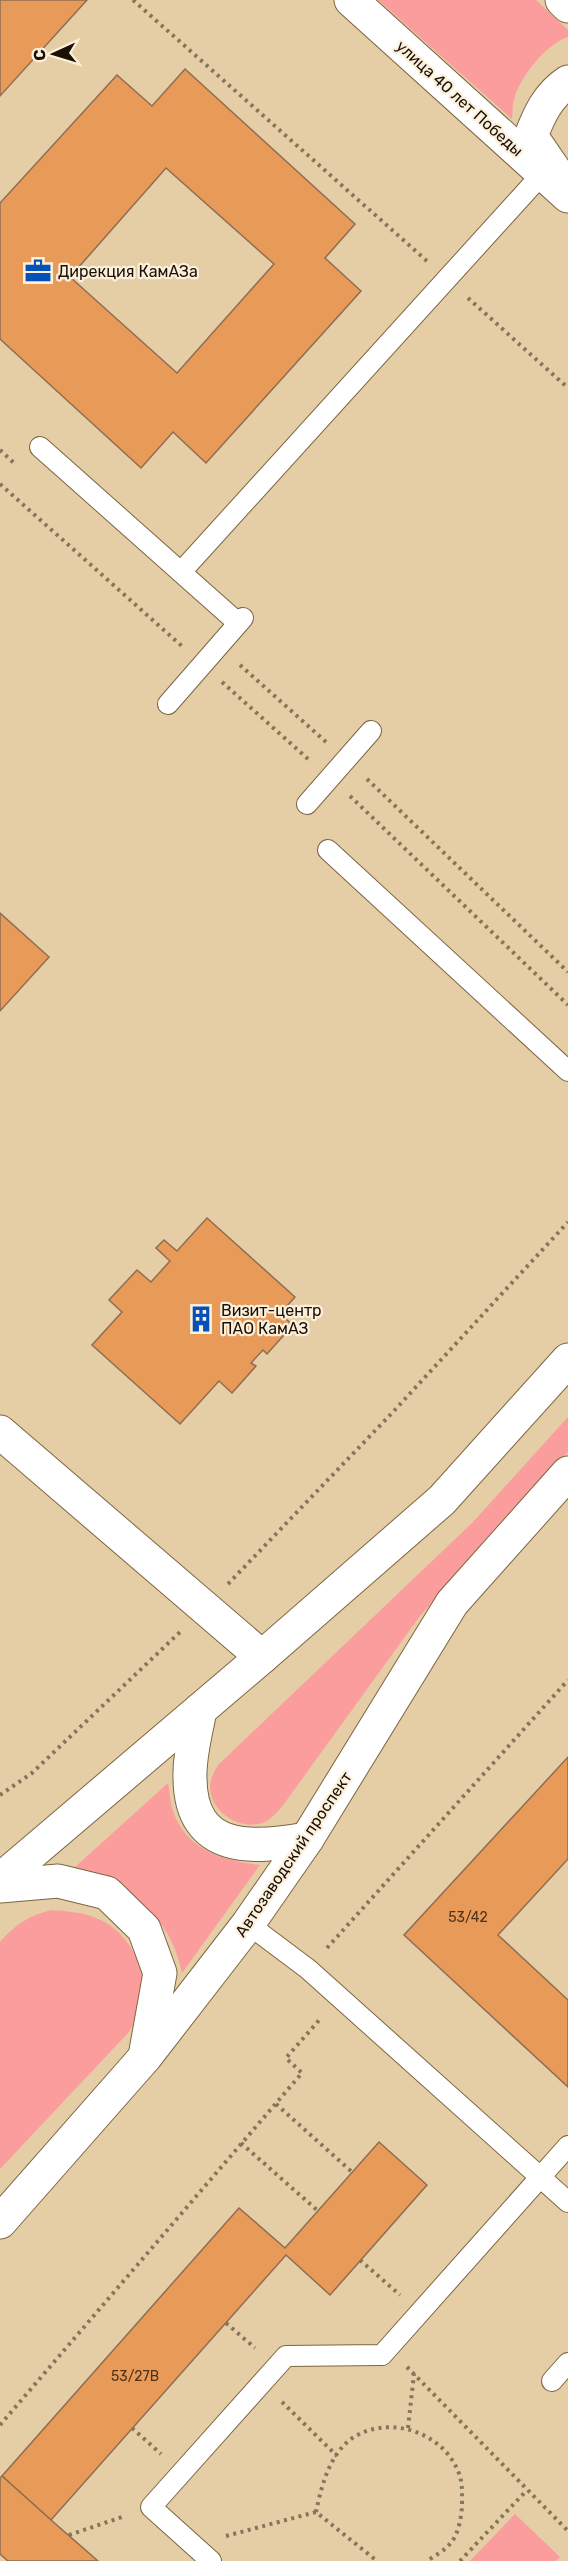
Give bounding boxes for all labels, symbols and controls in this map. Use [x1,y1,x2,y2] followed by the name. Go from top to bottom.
[24,24,84,84] north arrow
[392,36,527,160] street label: улица 40 лет Победы
[30,49,49,61] text: С
[23,256,53,286] office icon: Дирекция КамАЗа
[58,262,198,281] place label: Дирекция КамАЗа
[221,1301,322,1338] place label: Визит-центр ПАО КамАЗ
[186,1304,216,1334] building icon: Визит-центр ПАО КамАЗ
[231,1768,356,1940] street label: Автозаводский проспект
[448,1909,488,1926] house number: 53/42
[111,2368,159,2385] house number: 53/27В

